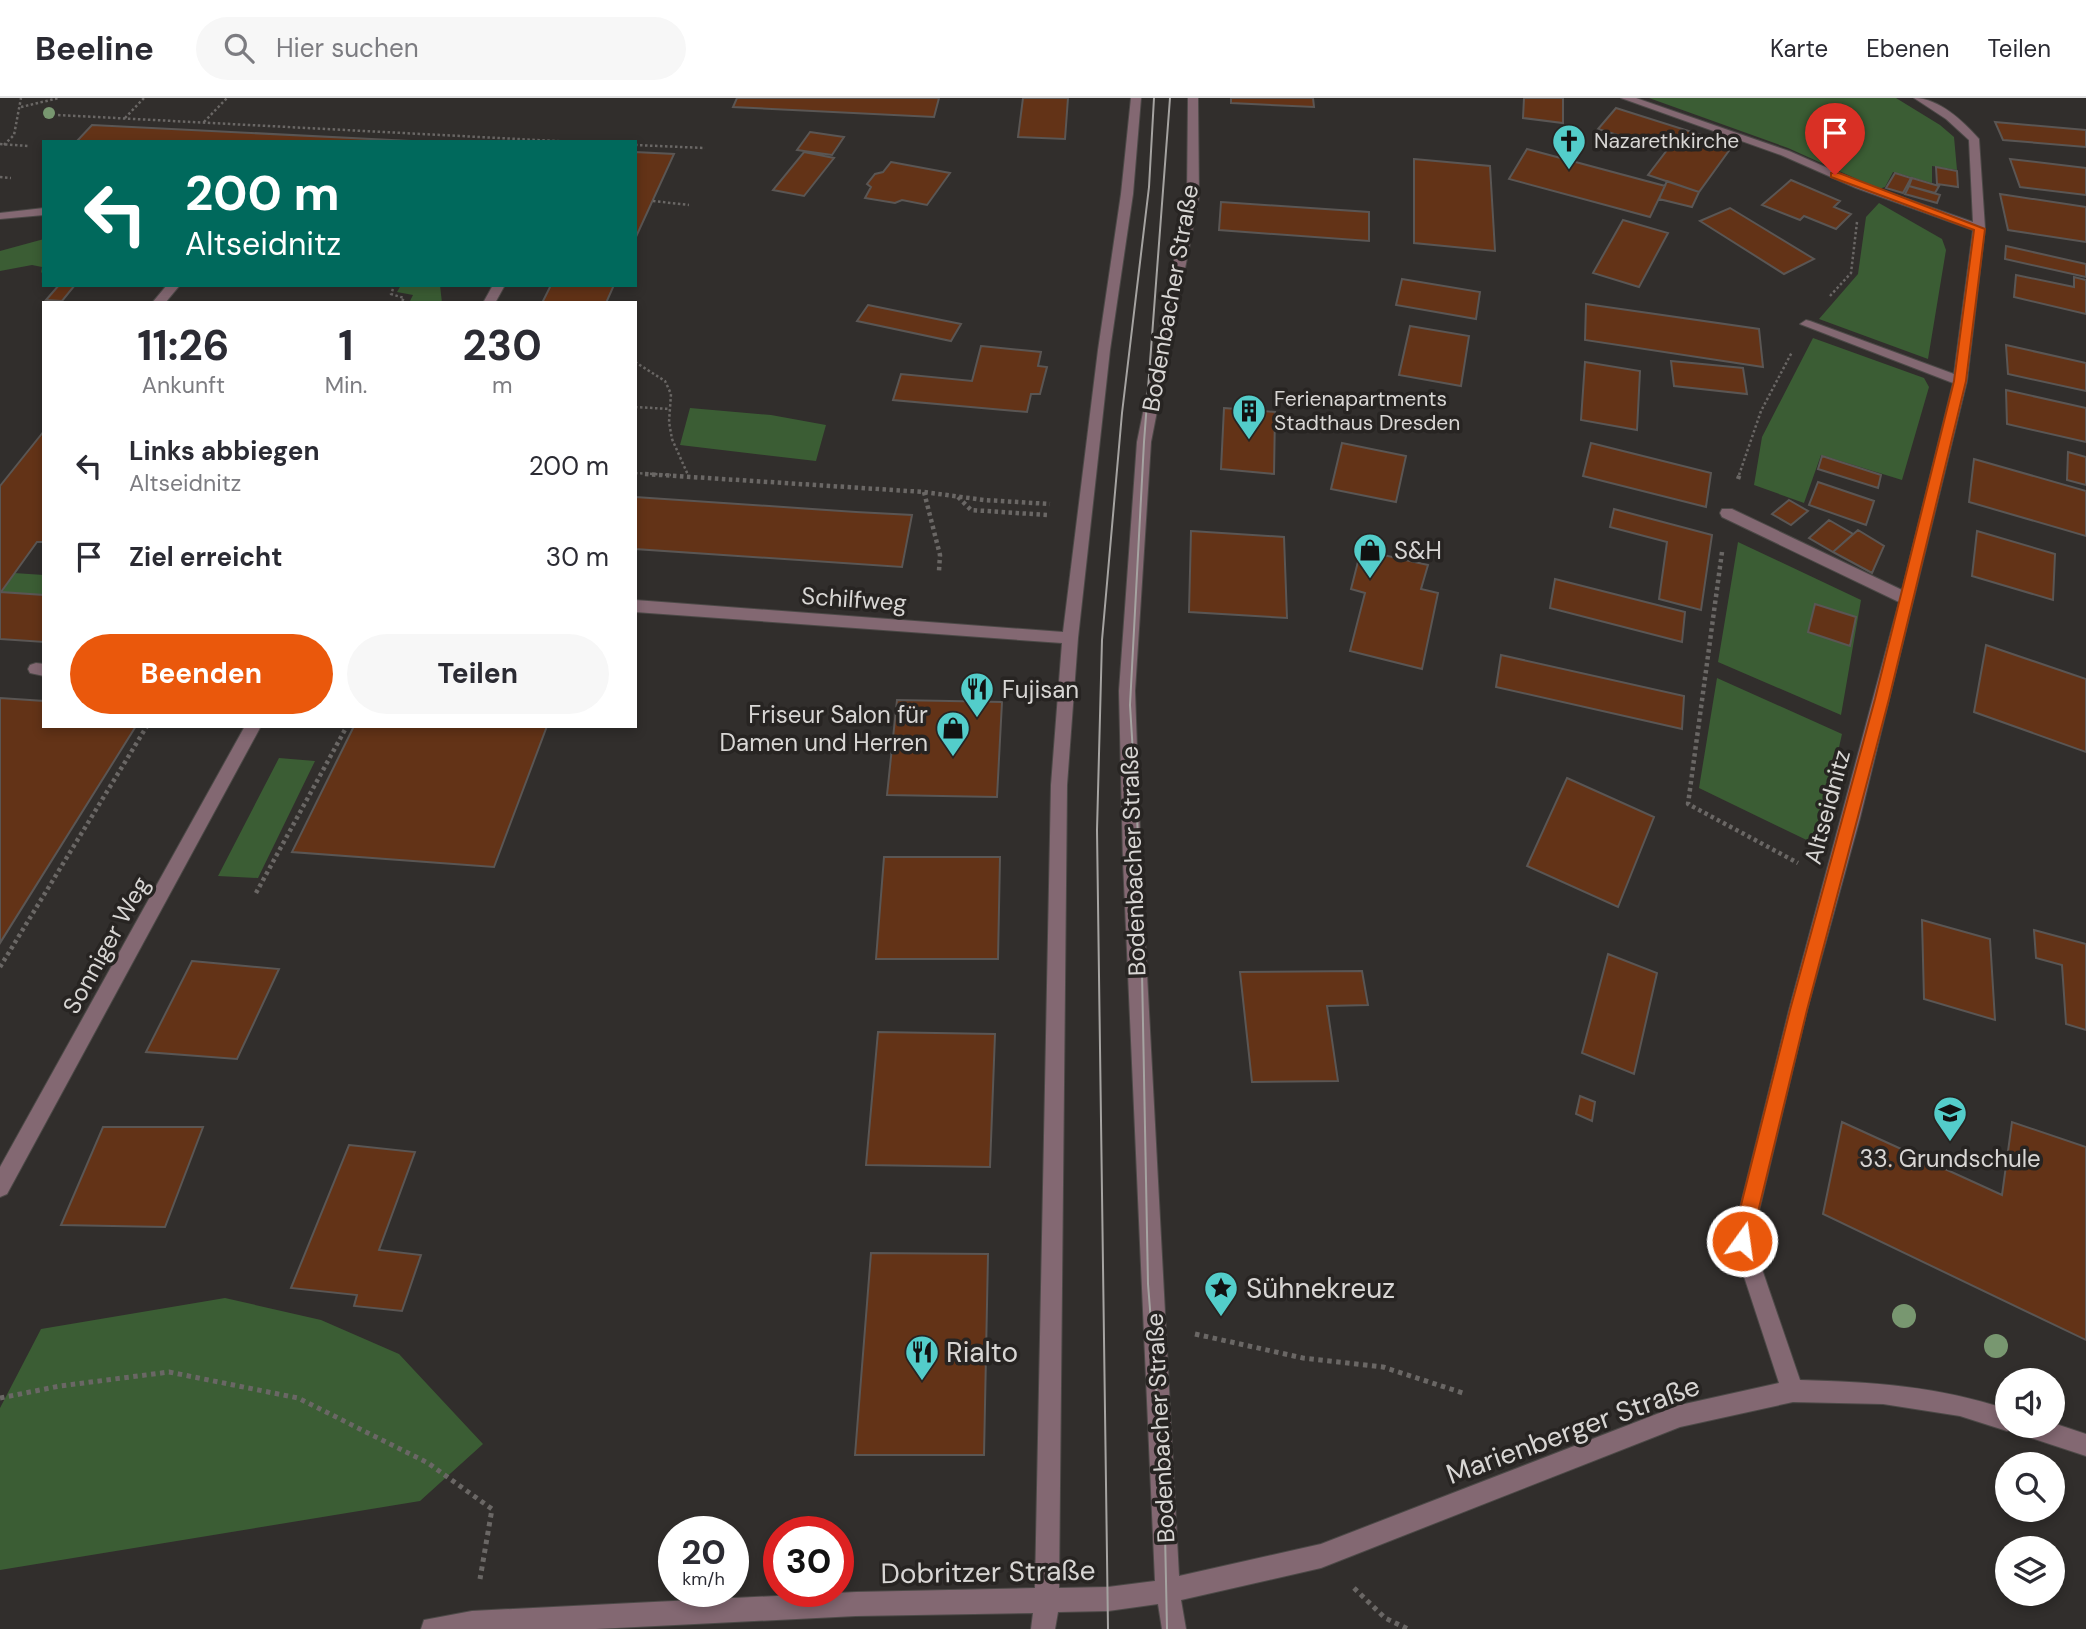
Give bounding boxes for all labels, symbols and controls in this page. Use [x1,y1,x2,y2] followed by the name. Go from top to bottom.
[196,17,686,80] search box
[35,27,154,70] text: Beeline
[220,29,258,67] icon: search
[276,31,419,65] text: Hier suchen
[1770,33,1828,64] text: Karte
[1866,33,1950,64] text: Ebenen
[1988,33,2051,64] text: Teilen
[1805,103,1865,175] pin
[1816,114,1854,152] icon: arrive
[1550,122,1588,171] church icon: Nazarethkirche
[1594,127,1739,155] place label: Nazarethkirche
[185,161,340,225] text: 200 m
[70,168,161,259] icon: left
[1135,182,1205,414] street label: Bodenbacher Straße
[185,223,341,265] text: Altseidnitz
[137,318,229,373] text: 11:26
[338,318,354,373] text: 1
[463,318,542,373] text: 230
[142,370,225,400] text: Ankunft
[325,370,367,400] text: Min.
[492,370,512,400] text: m
[1274,385,1460,437] place label: Ferienapartments Stadthaus Dresden
[1230,392,1268,441] building icon: Ferienapartments Stadthaus Dresden
[129,434,319,468] text: Links abbiegen
[70,447,108,485] icon: left
[529,449,609,483] text: 200 m
[129,468,241,498] text: Altseidnitz
[1351,531,1389,580] shop icon: S&H
[1394,535,1442,566] place label: S&H
[70,538,108,576] icon: arrive
[129,540,282,574] text: Ziel erreicht
[546,540,609,574] text: 30 m
[800,580,908,618] street label: Schilfweg
[70,634,333,714] button: Beenden
[347,634,609,714] button: Teilen
[958,670,996,719] restaurant icon: Fujisan
[1002,674,1079,705] place label: Fujisan
[720,699,928,758] place label: Friseur Salon für Damen und Herren
[934,709,972,758] shop icon: Friseur Salon für Damen und Herren
[1113,745,1153,977] street label: Bodenbacher Straße
[1797,746,1857,868] street label: Altseidnitz
[56,871,156,1019] street label: Sonniger Weg
[1931,1094,1969,1143] school or university icon: 33. Grundschule
[1859,1143,2041,1174] place label: 33. Grundschule
[1705,1204,1779,1278] position arrow
[1202,1269,1240,1318] place icon: Sühnekreuz
[1246,1270,1395,1307] place label: Sühnekreuz
[1139,1312,1181,1544] street label: Bodenbacher Straße
[903,1333,941,1382] restaurant icon: Rialto
[946,1334,1018,1371] place label: Rialto
[1441,1367,1705,1493] street label: Marienberger Straße
[1995,1368,2065,1606] map controls
[1995,1368,2065,1438] button: sound
[1995,1452,2065,1522] button: search
[763,1516,854,1607] speed limit sign: 30
[681,1529,726,1575] text: 20
[1995,1536,2065,1606] button: layers
[880,1552,1096,1592] street label: Dobritzer Straße
[682,1567,725,1591] text: km/h

